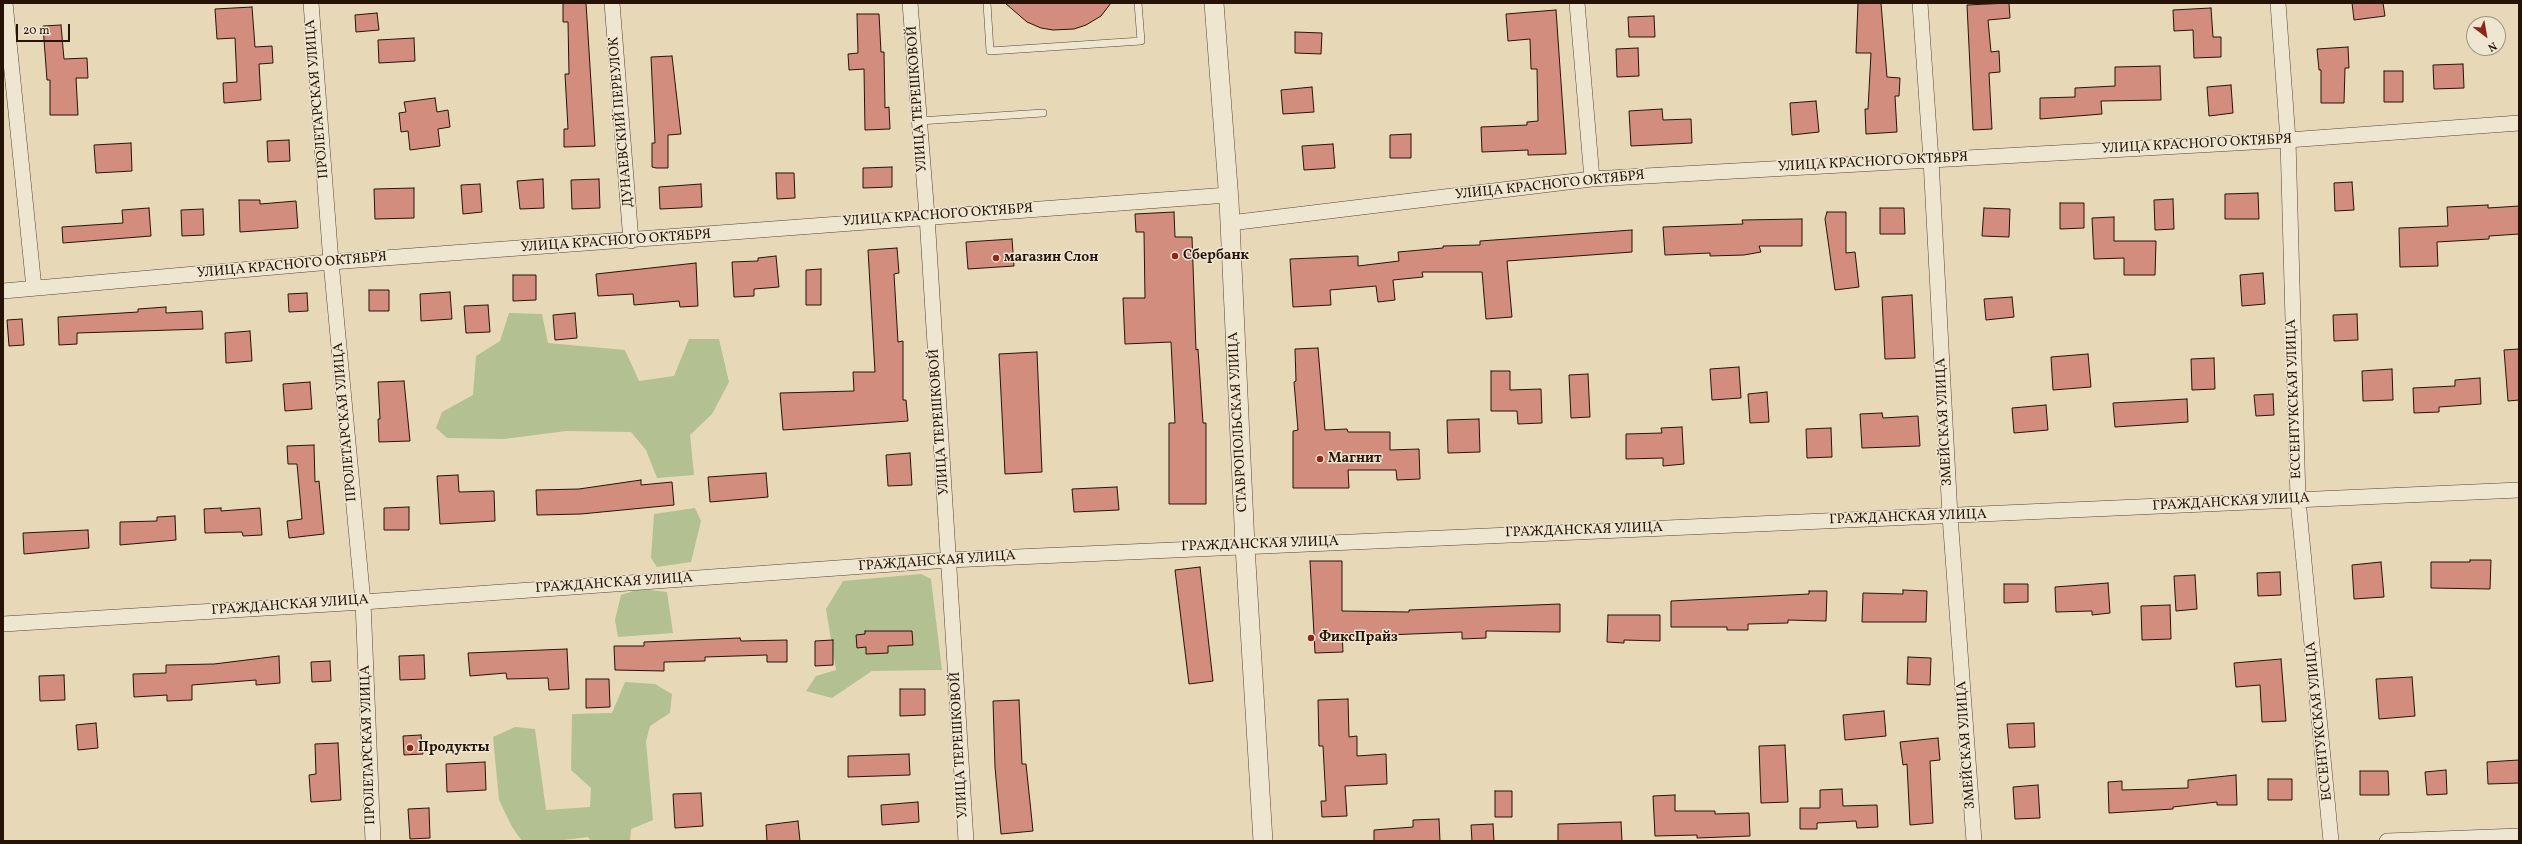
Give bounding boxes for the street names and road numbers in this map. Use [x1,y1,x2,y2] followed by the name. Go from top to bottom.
[303,19,333,179] street label: ПРОЛЕТАРСКАЯ УЛИЦА
[904,25,932,173] street label: УЛИЦА ТЕРЕШКОВОЙ
[606,36,638,208] street label: ДУНАЕВСКИЙ ПЕРЕУЛОК
[2101,132,2293,158] street label: УЛИЦА КРАСНОГО ОКТЯБРЯ
[1777,150,1969,176] street label: УЛИЦА КРАСНОГО ОКТЯБРЯ
[1454,168,1646,204] street label: УЛИЦА КРАСНОГО ОКТЯБРЯ
[842,201,1034,231] street label: УЛИЦА КРАСНОГО ОКТЯБРЯ
[520,227,712,257] street label: УЛИЦА КРАСНОГО ОКТЯБРЯ
[196,249,388,283] street label: УЛИЦА КРАСНОГО ОКТЯБРЯ
[2284,319,2306,479] street label: ЕССЕНТУКСКАЯ УЛИЦА
[1226,331,1252,513] street label: СТАВРОПОЛЬСКАЯ УЛИЦА
[331,342,361,502] street label: ПРОЛЕТАРСКАЯ УЛИЦА
[926,348,954,496] street label: УЛИЦА ТЕРЕШКОВОЙ
[1933,357,1957,487] street label: ЗМЕЙСКАЯ УЛИЦА
[2152,490,2310,516] street label: ГРАЖДАНСКАЯ УЛИЦА
[1829,507,1987,529] street label: ГРАЖДАНСКАЯ УЛИЦА
[1505,520,1663,542] street label: ГРАЖДАНСКАЯ УЛИЦА
[1181,534,1339,556] street label: ГРАЖДАНСКАЯ УЛИЦА
[858,548,1016,576] street label: ГРАЖДАНСКАЯ УЛИЦА
[535,570,693,598] street label: ГРАЖДАНСКАЯ УЛИЦА
[211,592,369,620] street label: ГРАЖДАНСКАЯ УЛИЦА
[2303,641,2337,801] street label: ЕССЕНТУКСКАЯ УЛИЦА
[358,665,380,825] street label: ПРОЛЕТАРСКАЯ УЛИЦА
[948,671,972,819] street label: УЛИЦА ТЕРЕШКОВОЙ
[1954,680,1980,810] street label: ЗМЕЙСКАЯ УЛИЦА

